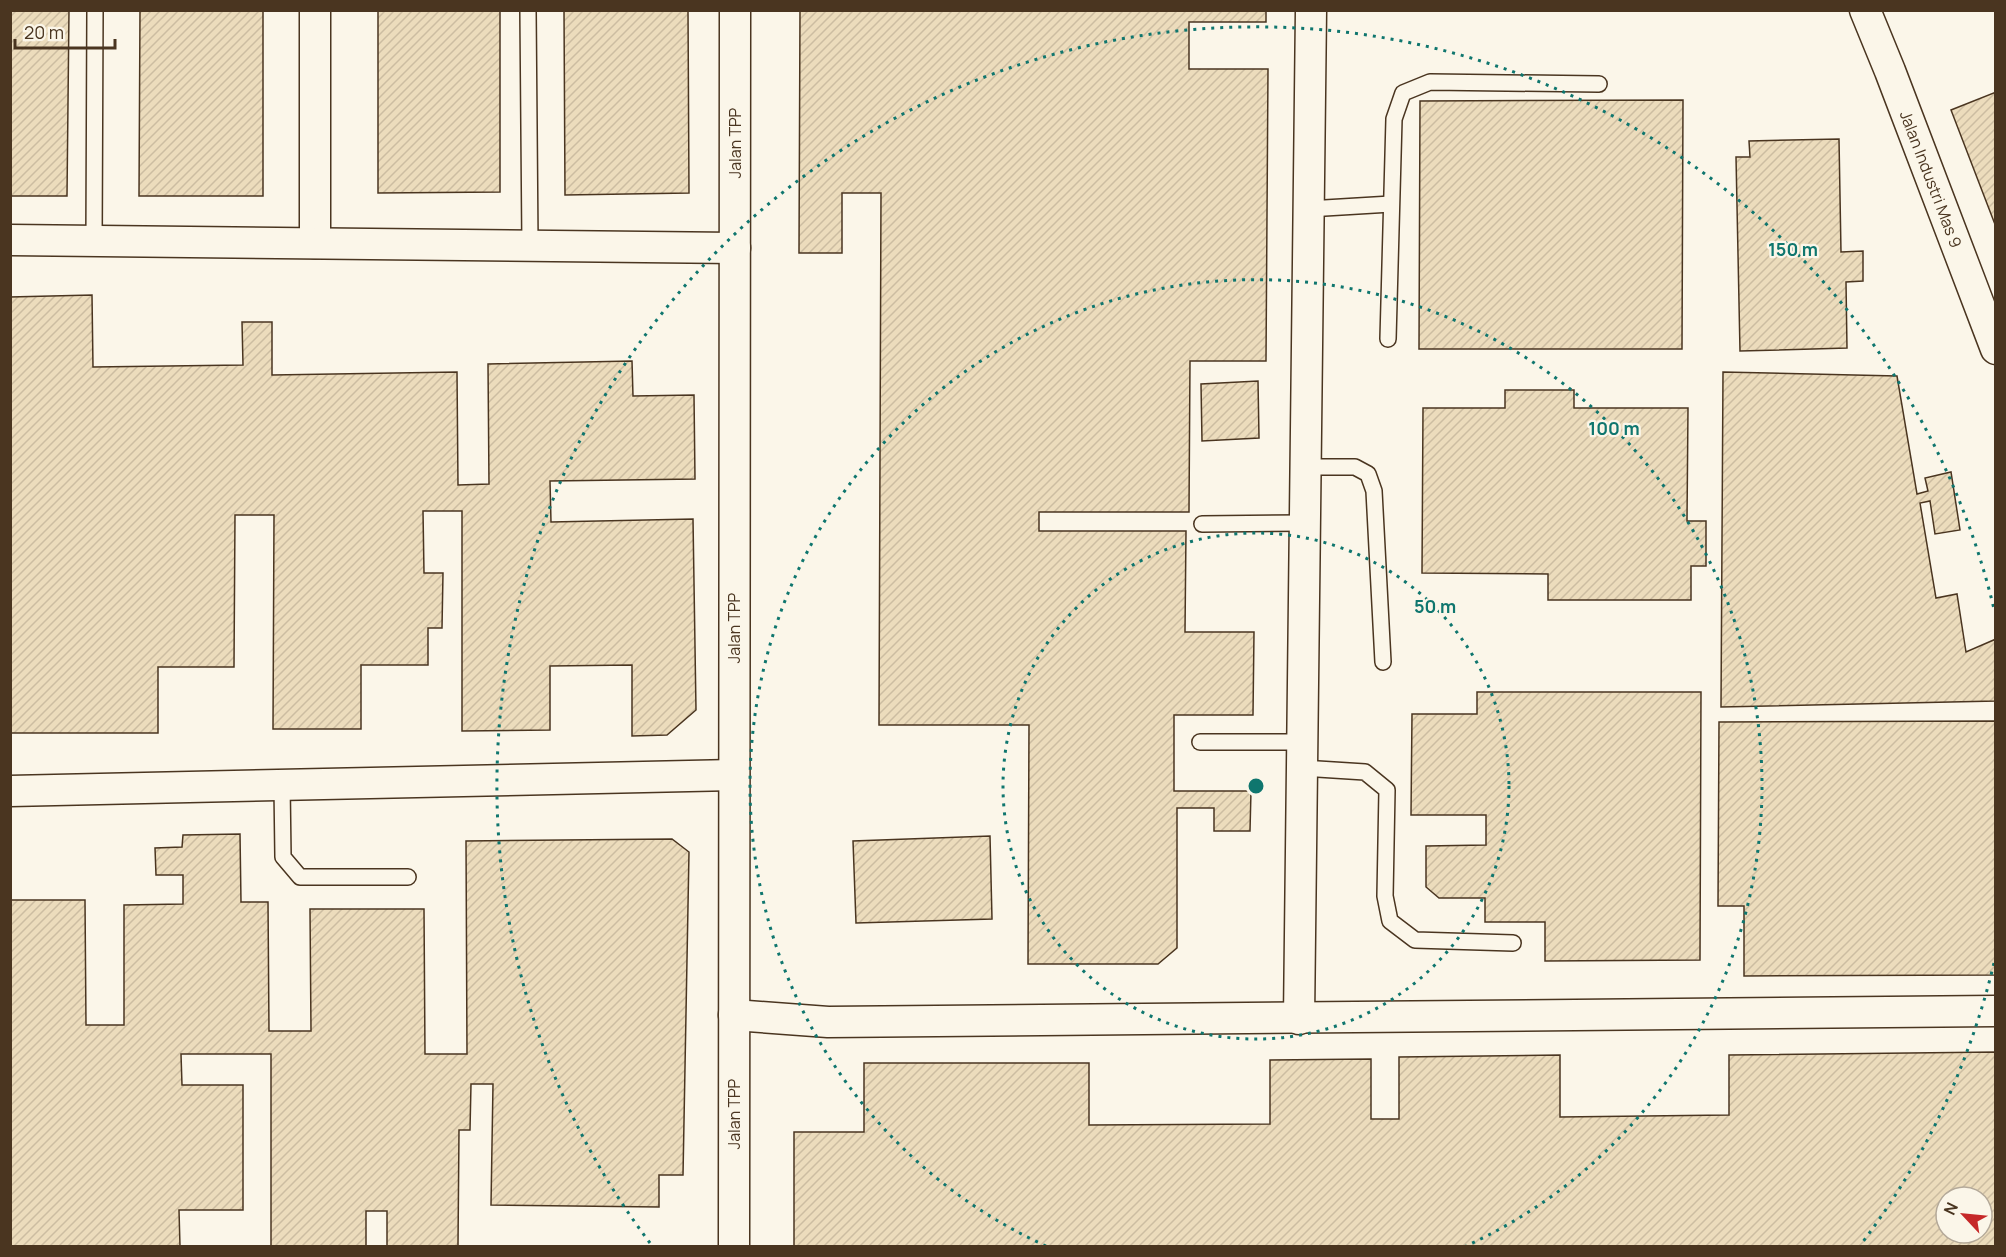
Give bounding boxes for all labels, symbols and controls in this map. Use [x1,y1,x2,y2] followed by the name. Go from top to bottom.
[15,12,116,50] scale bar
[24,20,64,44] text: 20 m
[724,107,746,178] street label: Jalan TPP
[1895,107,1967,251] street label: Jalan Industri Mas 9
[1768,237,1818,261] text: 150 m
[1588,416,1640,440] text: 100 m
[723,592,745,663] street label: Jalan TPP
[1414,594,1456,618] text: 50 m
[1246,776,1266,796] centre of rings
[723,1078,745,1149] street label: Jalan TPP
[1934,1185,1994,1245] north arrow
[1938,1198,1963,1218] text: N

